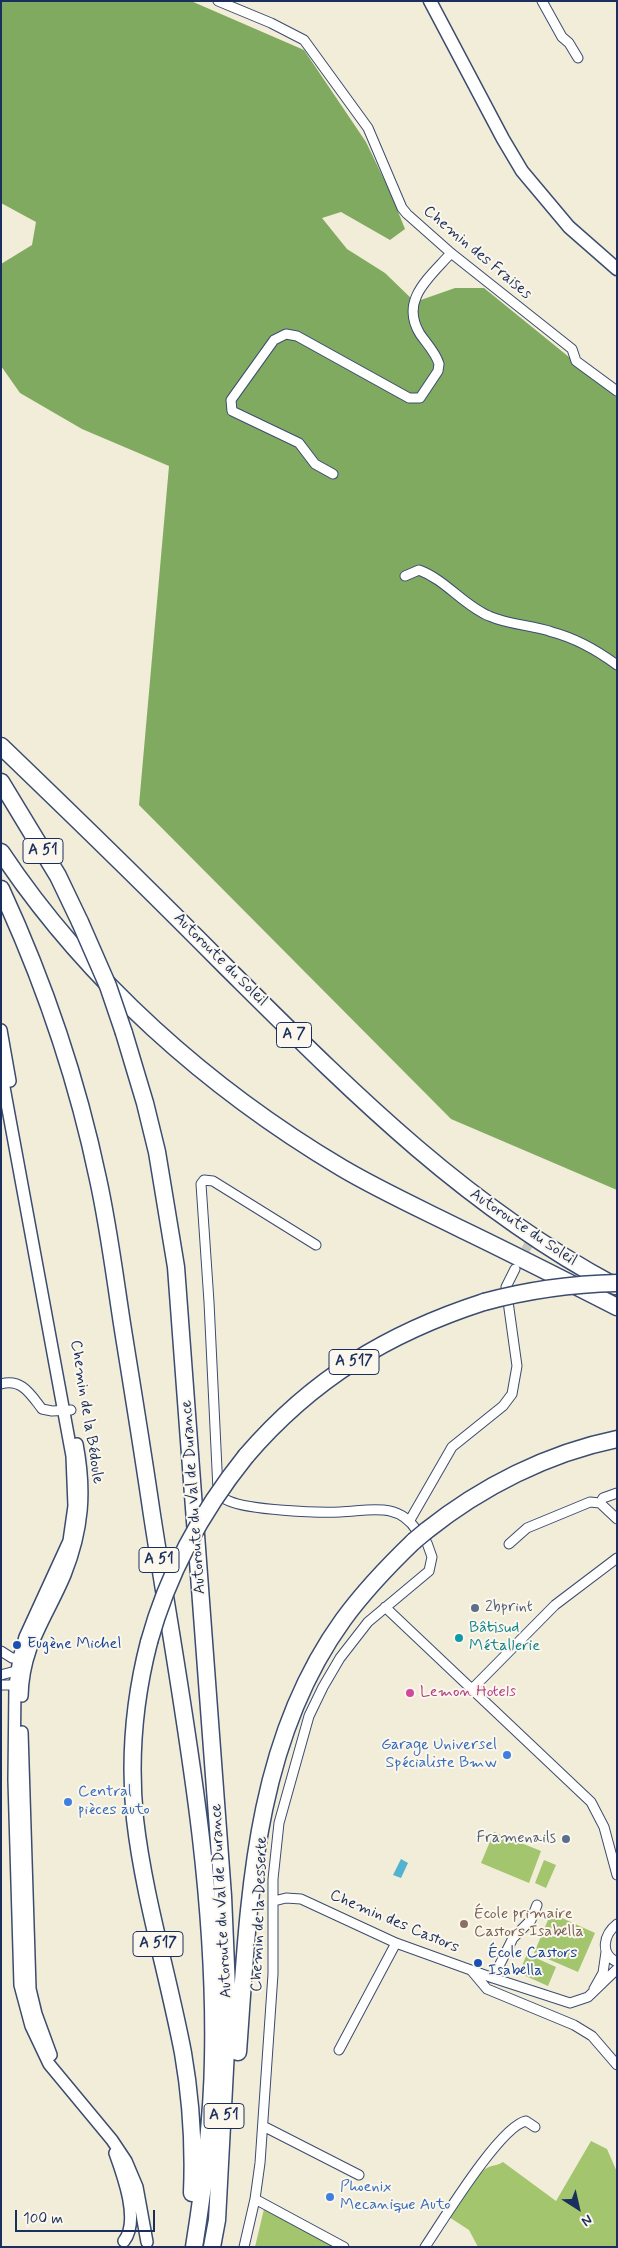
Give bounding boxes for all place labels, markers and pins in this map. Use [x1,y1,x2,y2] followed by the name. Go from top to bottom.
[485,1598,533,1618] place label: 2bprint
[469,1602,481,1614] marker: 2bprint
[469,1619,540,1657] place label: Bâtisud Métallerie
[453,1632,465,1644] marker: Bâtisud Métallerie
[27,1635,121,1655] place label: Eugène Michel
[11,1639,23,1651] marker: Eugène Michel
[420,1683,516,1703] place label: Lemon Hotels
[404,1687,416,1699] marker: Lemon Hotels
[381,1736,497,1774] place label: Garage Universel Spécialiste Bmw
[501,1749,513,1761] marker: Garage Universel Spécialiste Bmw
[78,1783,150,1821] place label: Central pièces auto
[62,1796,74,1808] marker: Central pièces auto
[477,1829,556,1849] place label: Framenails
[560,1833,572,1845] marker: Framenails
[474,1905,584,1943] place label: École primaire Castors Isabella
[458,1918,470,1930] marker: École primaire Castors Isabella
[488,1944,577,1982] place label: École Castors Isabella
[472,1957,484,1969] marker: École Castors Isabella
[340,2178,450,2216] place label: Phoenix Mecanique Auto
[324,2191,336,2203] marker: Phoenix Mecanique Auto

